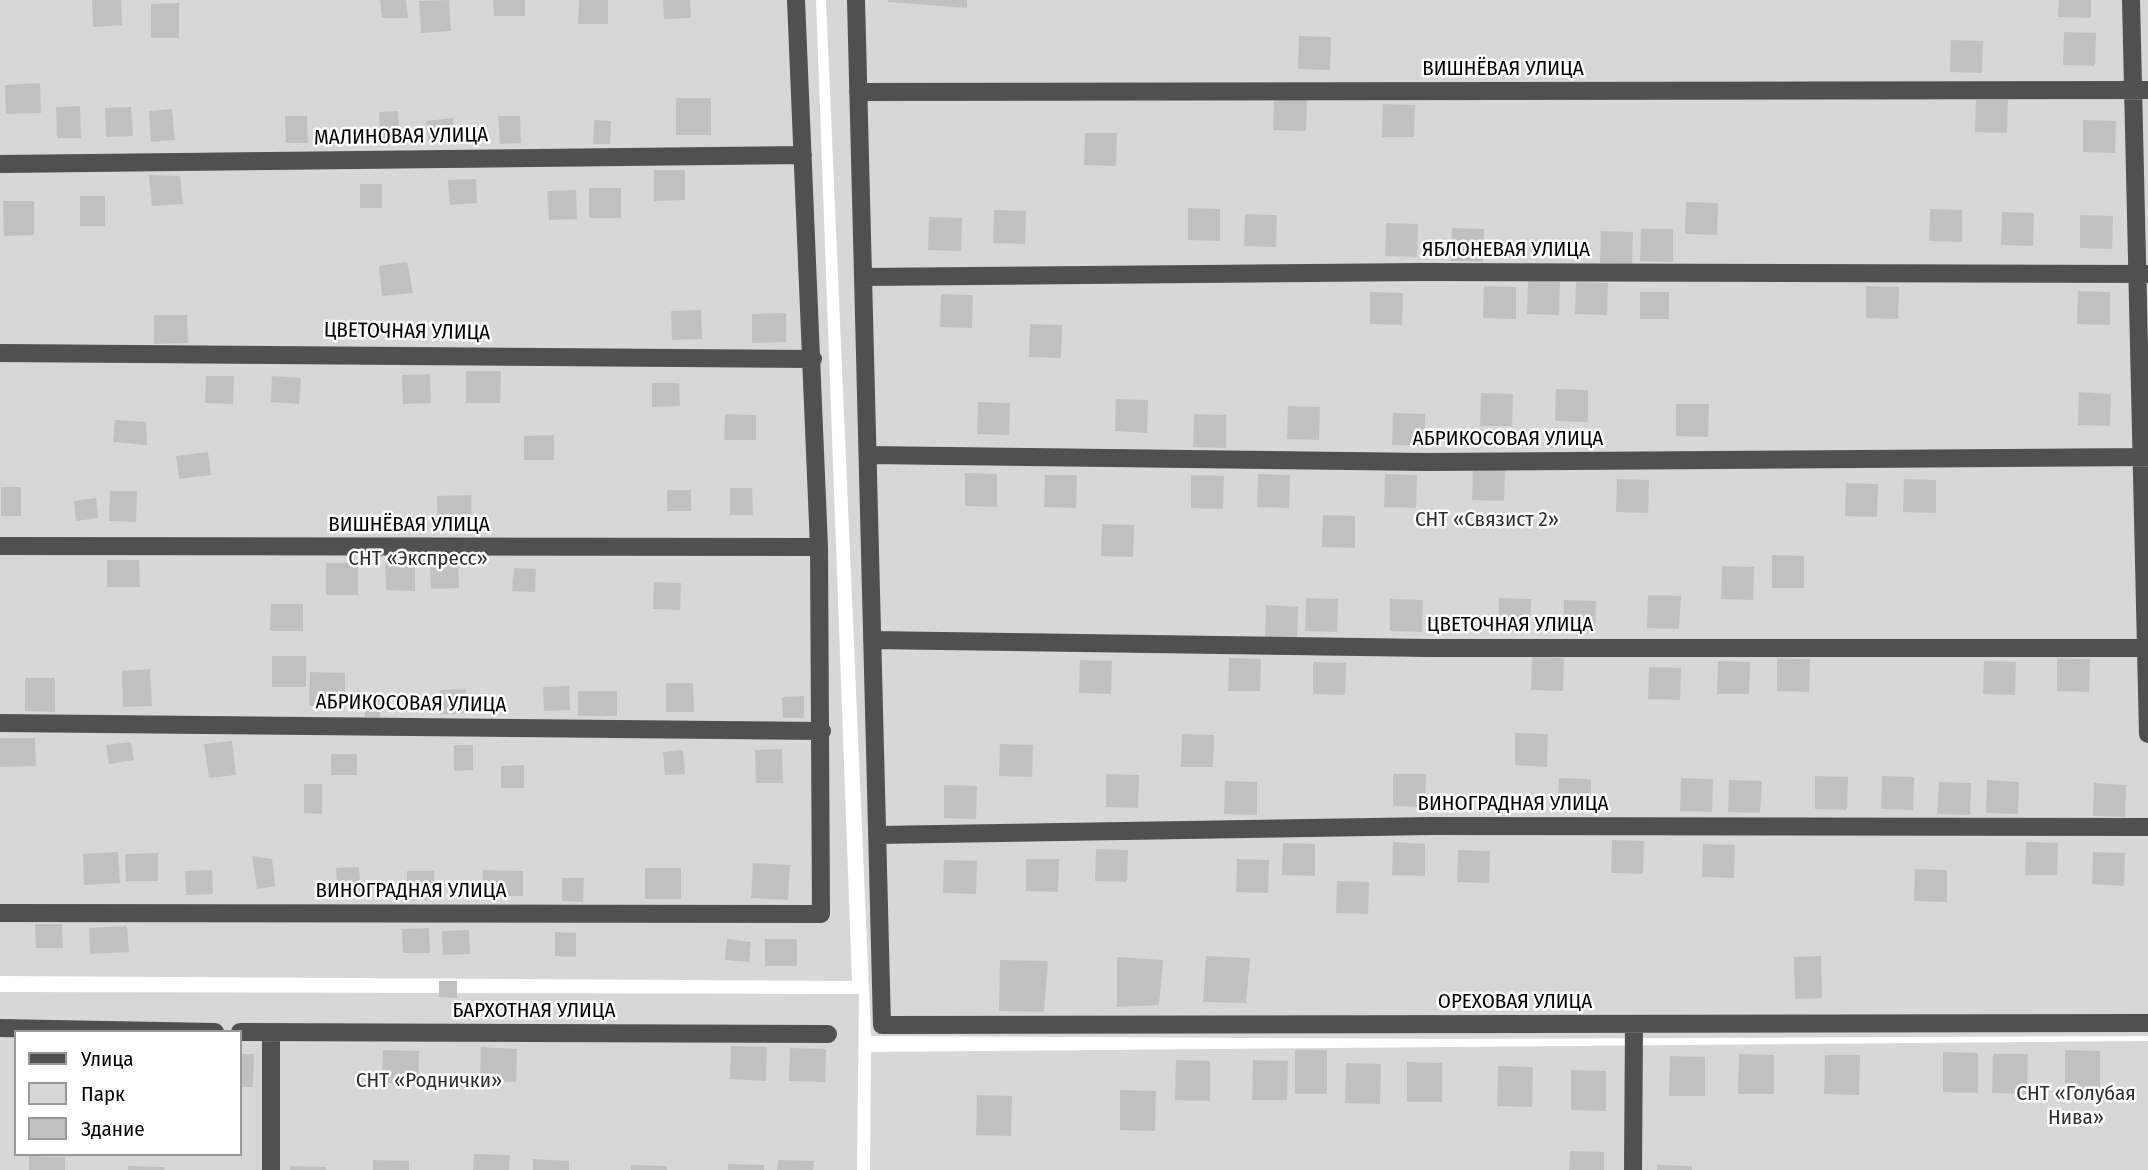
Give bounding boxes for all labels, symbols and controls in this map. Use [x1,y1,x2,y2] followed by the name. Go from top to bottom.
[1422,56,1584,82] street label: ВИШНЁВАЯ УЛИЦА
[314,123,488,151] street label: МАЛИНОВАЯ УЛИЦА
[1422,237,1590,263] street label: ЯБЛОНЕВАЯ УЛИЦА
[324,318,490,346] street label: ЦВЕТОЧНАЯ УЛИЦА
[1413,426,1603,452] street label: АБРИКОСОВАЯ УЛИЦА
[1415,507,1559,533] park label: СНТ «Связист 2»
[328,512,490,538] street label: ВИШНЁВАЯ УЛИЦА
[348,546,488,572] park label: СНТ «Экспресс»
[1427,612,1593,638] street label: ЦВЕТОЧНАЯ УЛИЦА
[315,690,507,718] street label: АБРИКОСОВАЯ УЛИЦА
[1417,791,1609,817] street label: ВИНОГРАДНАЯ УЛИЦА
[315,878,507,904] street label: ВИНОГРАДНАЯ УЛИЦА
[1438,989,1592,1015] street label: ОРЕХОВАЯ УЛИЦА
[452,998,616,1024] street label: БАРХОТНАЯ УЛИЦА
[14,1030,242,1156] legend
[81,1046,134,1072] text: Улица
[356,1068,502,1094] park label: СНТ «Роднички»
[81,1081,125,1107] text: Парк
[2016,1081,2136,1131] park label: СНТ «Голубая Нива»
[81,1116,145,1142] text: Здание

